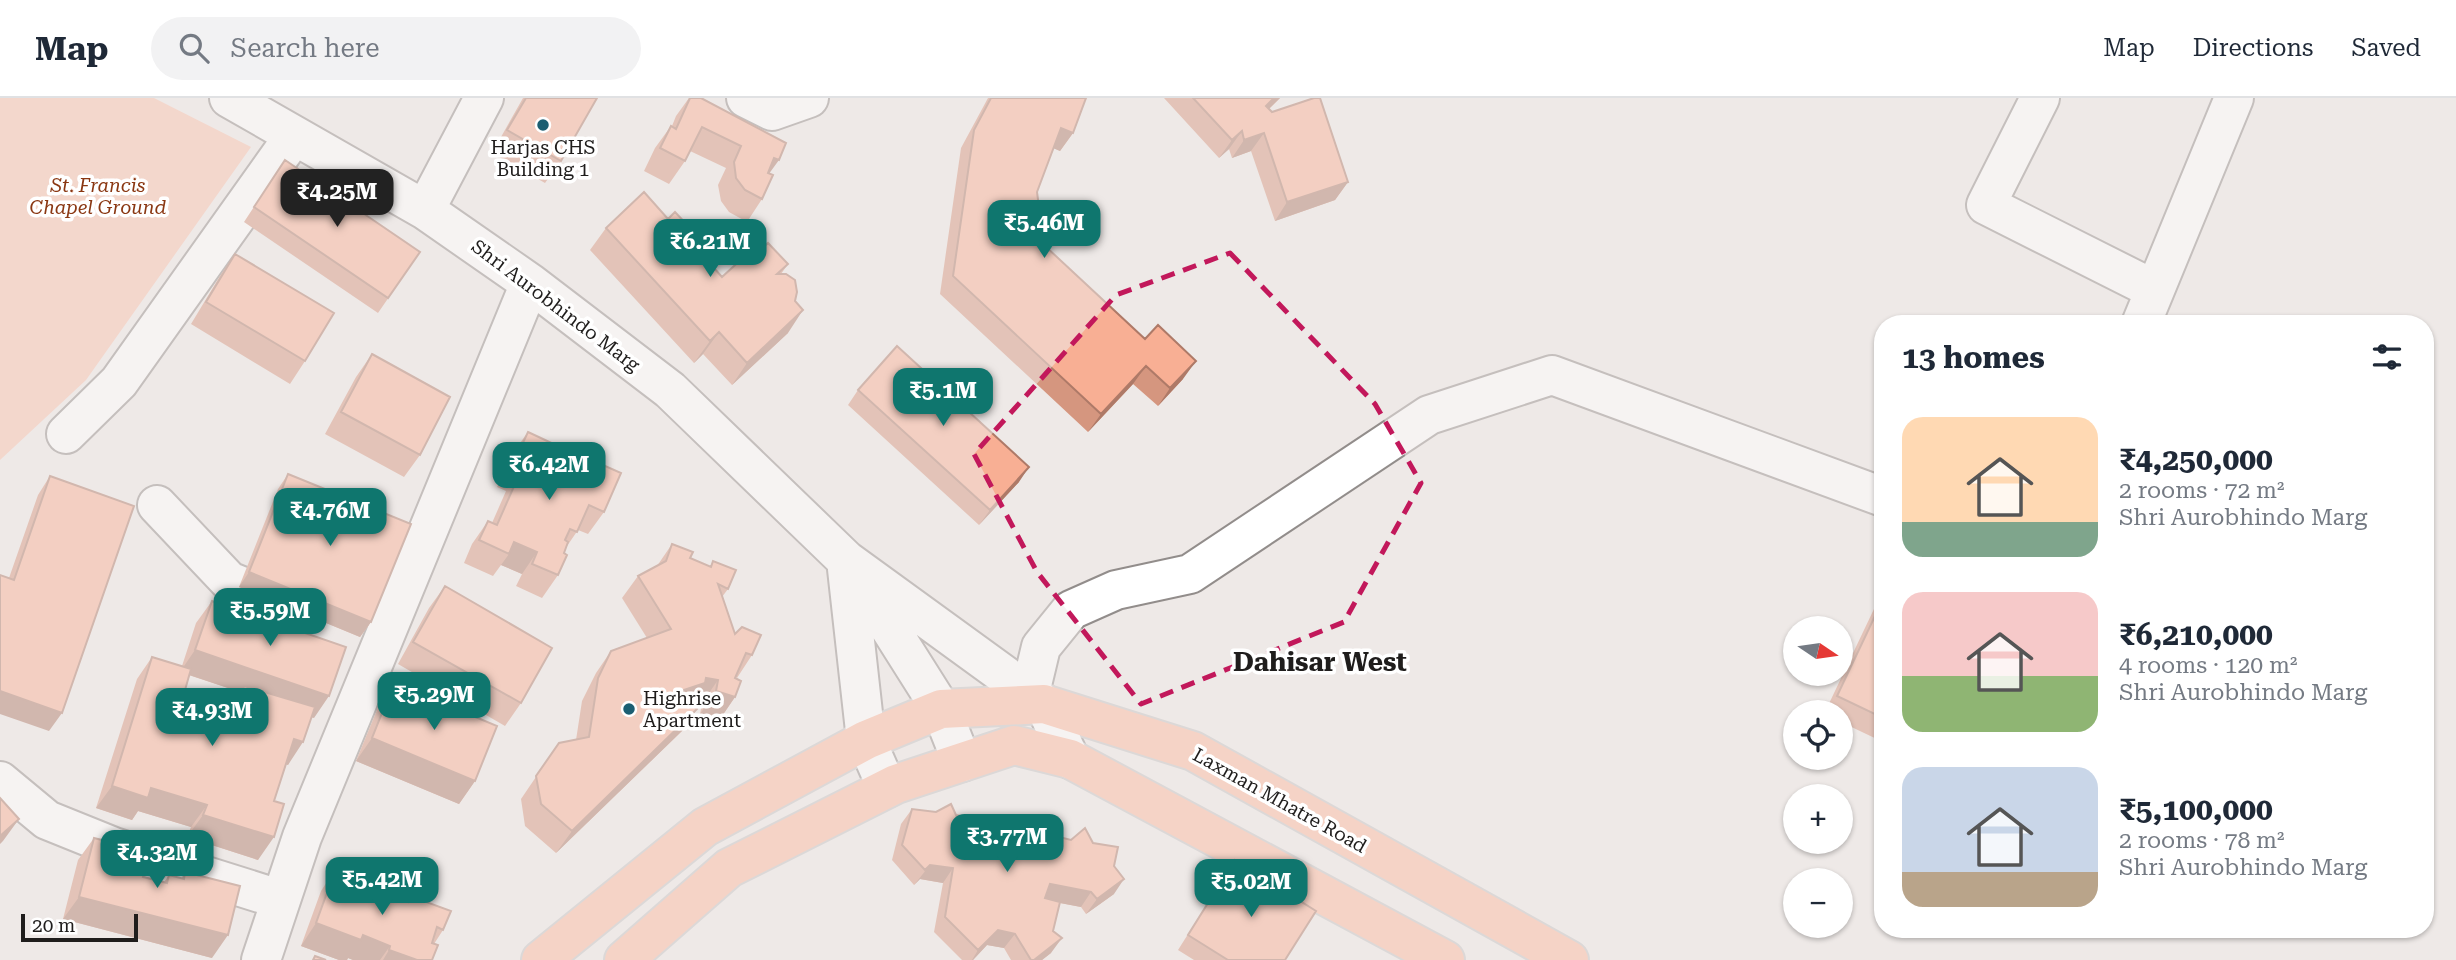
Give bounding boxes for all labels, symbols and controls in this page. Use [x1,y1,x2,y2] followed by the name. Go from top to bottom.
[151,17,641,80] search box
[35,29,109,68] text: Map
[175,29,213,67] icon: search
[231,33,380,63] text: Search here
[2103,34,2155,62] text: Map
[2193,34,2313,62] text: Directions
[2351,34,2421,62] text: Saved
[535,117,551,133] marker: Harjas CHS Building 1
[491,136,595,181] place label: Harjas CHS Building 1
[280,170,394,229] pin: ₹4.25M
[30,174,167,219] park label: St. Francis Chapel Ground
[297,178,377,205] text: ₹4.25M
[987,200,1101,260] pin: ₹5.46M
[1004,209,1084,236] text: ₹5.46M
[653,220,767,279] pin: ₹6.21M
[670,228,750,255] text: ₹6.21M
[467,235,645,376] street label: Shri Aurobhindo Marg
[2368,338,2406,376] icon: filters
[1902,340,2045,375] text: 13 homes
[894,368,992,428] pin: ₹5.1M
[909,377,977,404] text: ₹5.1M
[492,442,606,502] pin: ₹6.42M
[2119,442,2273,477] text: ₹4,250,000
[1958,445,2042,529] icon: home
[509,451,589,478] text: ₹6.42M
[2119,477,2285,504] text: 2 rooms · 72 m²
[273,489,387,548] pin: ₹4.76M
[290,497,370,524] text: ₹4.76M
[2119,504,2367,531] text: Shri Aurobhindo Marg
[213,588,327,648] pin: ₹5.59M
[230,597,310,624] text: ₹5.59M
[1783,616,1853,686] north arrow
[1783,616,1853,938] map controls
[2119,617,2273,652] text: ₹6,210,000
[1958,620,2042,704] icon: home
[1233,647,1407,677] district label: Dahisar West
[2119,652,2297,679] text: 4 rooms · 120 m²
[377,672,491,732] pin: ₹5.29M
[2119,679,2367,706] text: Shri Aurobhindo Marg
[394,681,474,708] text: ₹5.29M
[643,687,741,732] place label: Highrise Apartment
[155,688,269,748] pin: ₹4.93M
[172,697,252,724] text: ₹4.93M
[1783,700,1853,770] button: locate
[621,701,637,717] marker: Highrise Apartment
[1189,743,1371,858] street label: Laxman Mhatre Road
[1783,784,1853,854] button: +
[2119,792,2273,827] text: ₹5,100,000
[1958,795,2042,879] icon: home
[950,814,1064,874] pin: ₹3.77M
[967,823,1047,850] text: ₹3.77M
[2119,827,2285,854] text: 2 rooms · 78 m²
[100,830,214,890] pin: ₹4.32M
[117,839,197,866] text: ₹4.32M
[2119,854,2367,881] text: Shri Aurobhindo Marg
[325,858,439,917] pin: ₹5.42M
[1194,860,1308,919] pin: ₹5.02M
[342,866,422,893] text: ₹5.42M
[1211,868,1291,895] text: ₹5.02M
[1783,868,1853,938] button: −
[21,911,138,943] scale bar
[32,914,75,937] text: 20 m

